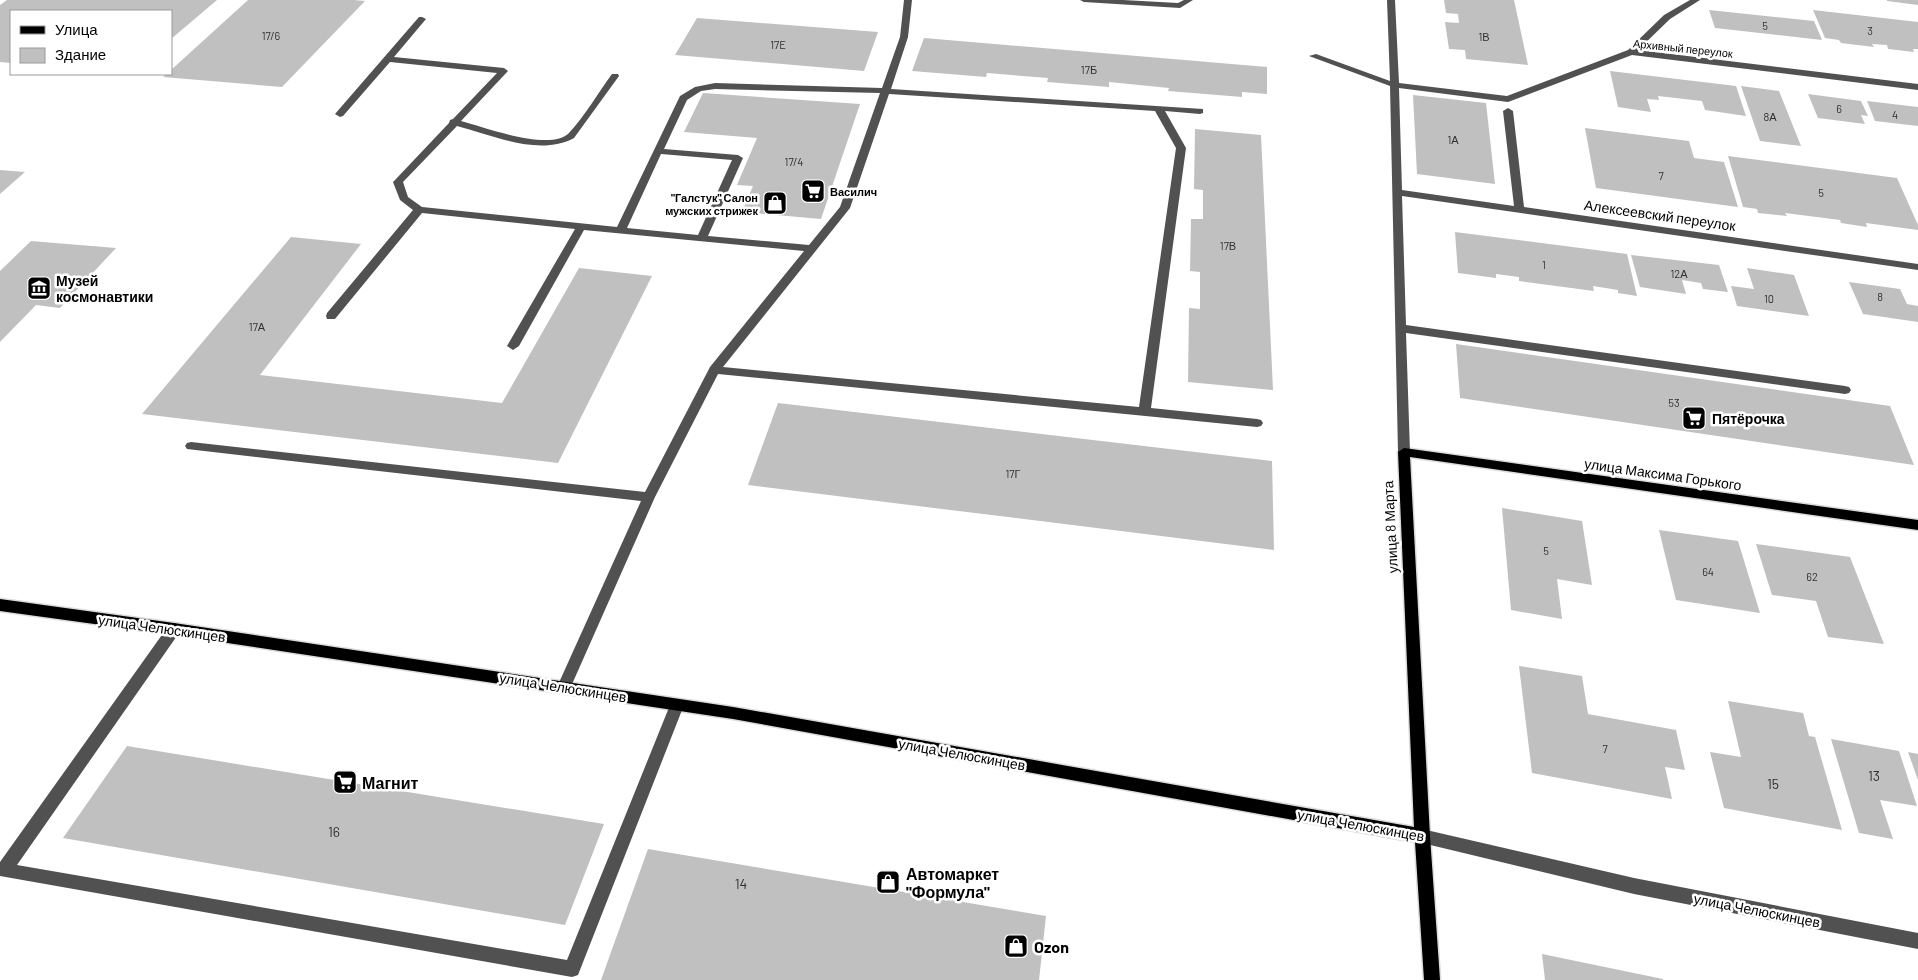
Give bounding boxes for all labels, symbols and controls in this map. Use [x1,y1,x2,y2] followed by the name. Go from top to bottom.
[10,10,172,75] legend
[1762,19,1768,32] house number: 5
[55,20,98,38] text: Улица
[1867,24,1873,37] house number: 3
[262,29,281,42] house number: 17/6
[1478,30,1490,43] house number: 1В
[1633,36,1734,60] street label: Архивный переулок
[770,38,786,51] house number: 17E
[55,45,106,63] text: Здание
[1081,63,1097,76] house number: 17Б
[1836,102,1842,115] house number: 6
[1892,108,1898,121] house number: 4
[1763,110,1777,123] house number: 8А
[1447,133,1459,146] house number: 1А
[785,155,803,168] house number: 17/4
[1658,169,1664,182] house number: 7
[800,178,826,204] supermarket icon: Василич
[830,185,877,198] place label: Василич
[1818,186,1824,199] house number: 5
[762,190,788,216] shop icon: "Галстук" Салон мужских стрижек
[665,191,758,217] place label: "Галстук" Салон мужских стрижек
[1583,196,1738,234] street label: Алексеевский переулок
[1220,239,1236,252] house number: 17В
[1542,258,1546,271] house number: 1
[1670,267,1688,280] house number: 12А
[56,272,153,305] place label: Музей космонавтики
[26,275,52,301] museum icon: Музей космонавтики
[1877,290,1883,303] house number: 8
[1764,292,1774,305] house number: 10
[249,320,266,333] house number: 17А
[1668,396,1680,409] house number: 53
[1681,405,1707,431] supermarket icon: Пятёрочка
[1712,410,1785,427] place label: Пятёрочка
[1583,455,1743,493] street label: улица Максима Горького
[1005,467,1021,480] house number: 17Г
[1379,480,1401,574] street label: улица 8 Марта
[1543,544,1549,557] house number: 5
[1702,565,1714,578] house number: 64
[1806,570,1818,583] house number: 62
[97,611,227,645] street label: улица Челюскинцев
[498,669,628,705] street label: улица Челюскинцев
[897,734,1027,774] street label: улица Челюскинцев
[1602,742,1608,755] house number: 7
[1868,767,1880,784] house number: 13
[332,769,358,795] supermarket icon: Магнит
[362,773,419,792] place label: Магнит
[1767,775,1779,792] house number: 15
[1296,805,1426,845] street label: улица Челюскинцев
[328,823,340,840] house number: 16
[906,864,999,901] place label: Автомаркет "Формула"
[875,869,901,895] shop icon: Автомаркет "Формула"
[735,875,747,892] house number: 14
[1692,889,1822,931] street label: улица Челюскинцев
[1003,933,1029,959] shop icon: Ozon
[1034,937,1069,956] place label: Ozon

